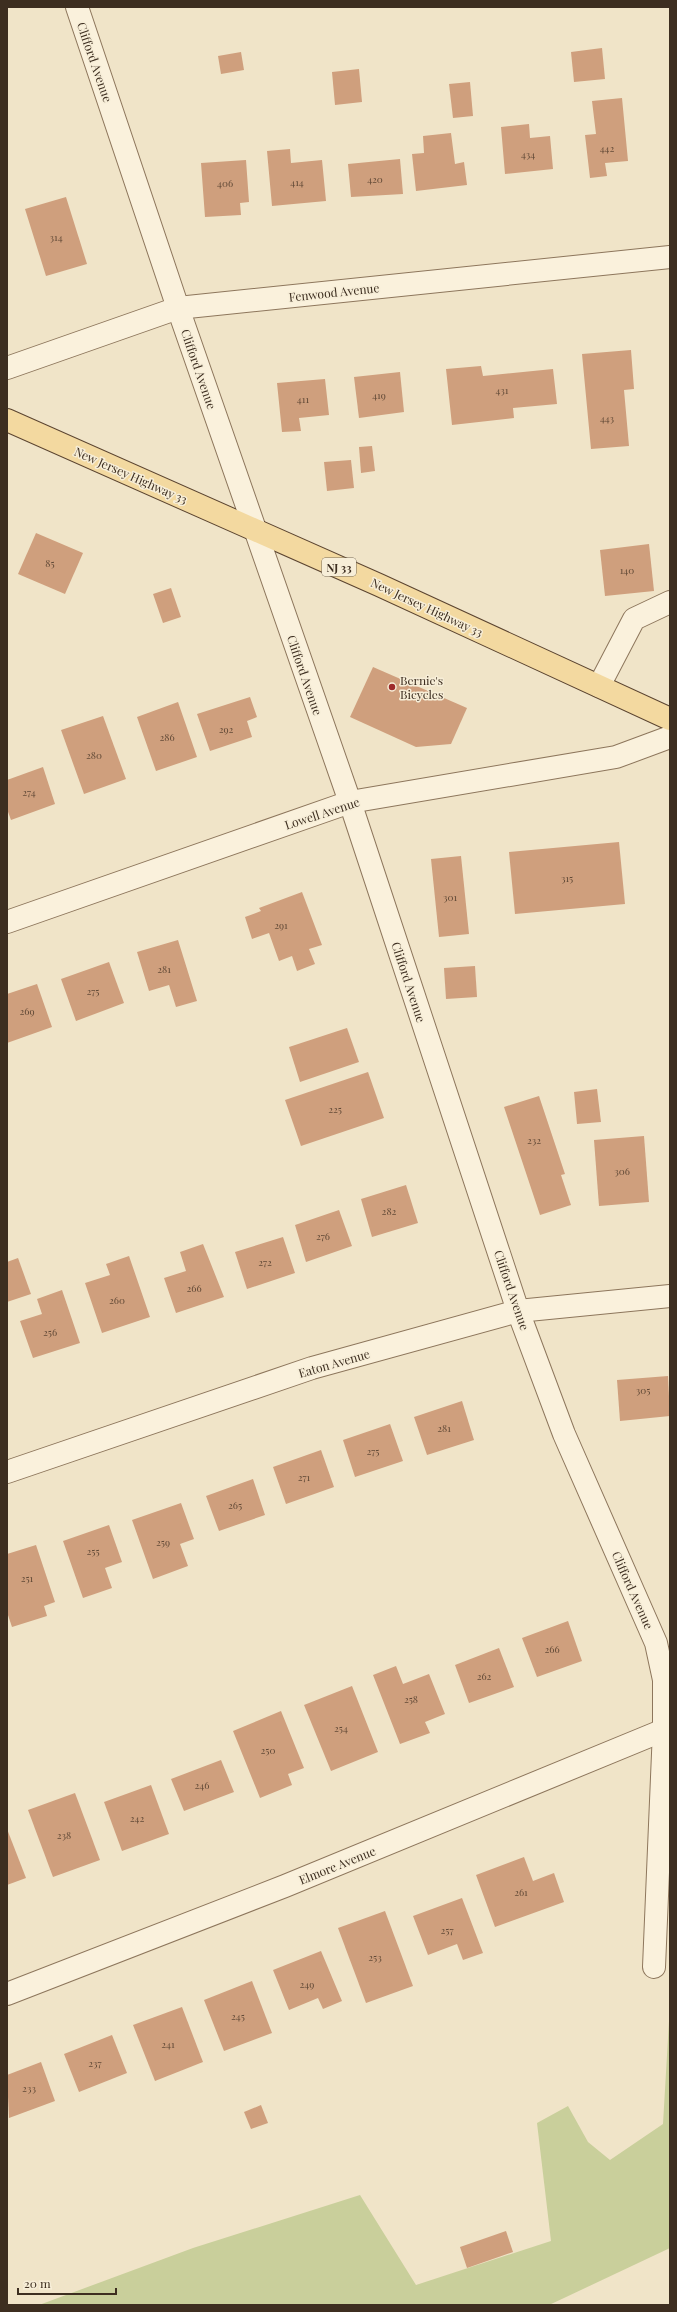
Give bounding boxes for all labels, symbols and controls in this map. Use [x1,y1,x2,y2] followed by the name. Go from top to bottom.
[74,20,116,104] street label: Clifford Avenue
[600,141,615,155] house number: 442
[521,147,535,161] house number: 434
[367,172,383,186] house number: 420
[290,175,304,189] house number: 414
[217,176,233,190] house number: 406
[49,230,63,244] house number: 314
[288,279,380,305] street label: Fenwood Avenue
[178,327,220,411] street label: Clifford Avenue
[496,383,509,397] house number: 431
[372,388,386,402] house number: 419
[297,392,309,406] house number: 411
[600,411,615,425] house number: 443
[72,443,190,507] street label: New Jersey Highway 33
[45,556,55,570] house number: 85
[322,558,356,576] road number: NJ 33
[620,563,634,577] house number: 140
[368,574,486,640] street label: New Jersey Highway 33
[284,633,326,717] street label: Clifford Avenue
[400,672,443,702] place label: Bernie's Bicycles
[387,682,397,692] marker: Bernie's Bicycles
[219,722,234,736] house number: 292
[159,730,175,744] house number: 286
[86,748,102,762] house number: 280
[22,785,36,799] house number: 274
[283,793,361,833] street label: Lowell Avenue
[561,871,573,885] house number: 315
[443,890,457,904] house number: 301
[274,918,288,932] house number: 291
[388,940,430,1024] street label: Clifford Avenue
[157,962,171,976] house number: 281
[87,984,100,998] house number: 275
[19,1004,35,1018] house number: 269
[328,1102,342,1116] house number: 225
[527,1133,541,1147] house number: 232
[614,1164,630,1178] house number: 306
[382,1204,397,1218] house number: 282
[316,1229,330,1243] house number: 276
[491,1248,533,1332] street label: Clifford Avenue
[258,1255,272,1269] house number: 272
[186,1281,202,1295] house number: 266
[109,1293,125,1307] house number: 260
[43,1325,57,1339] house number: 256
[296,1345,372,1381] street label: Eaton Avenue
[636,1383,650,1397] house number: 305
[437,1421,451,1435] house number: 281
[367,1444,380,1458] house number: 275
[298,1470,311,1484] house number: 271
[228,1498,242,1512] house number: 265
[156,1535,170,1549] house number: 259
[86,1544,100,1558] house number: 255
[609,1549,657,1631] street label: Clifford Avenue
[21,1571,34,1585] house number: 251
[544,1642,560,1656] house number: 266
[477,1669,492,1683] house number: 262
[404,1692,418,1706] house number: 258
[334,1721,348,1735] house number: 254
[261,1743,275,1757] house number: 250
[195,1778,209,1792] house number: 246
[130,1811,144,1825] house number: 242
[57,1828,71,1842] house number: 238
[296,1842,378,1888] street label: Elmore Avenue
[514,1885,528,1899] house number: 261
[441,1923,454,1937] house number: 257
[368,1950,382,1964] house number: 253
[300,1977,314,1991] house number: 249
[231,2009,245,2023] house number: 245
[161,2037,175,2051] house number: 241
[88,2056,102,2070] house number: 237
[22,2081,36,2095] house number: 233
[18,2270,116,2296] scale bar
[24,2275,51,2291] text: 20 m

